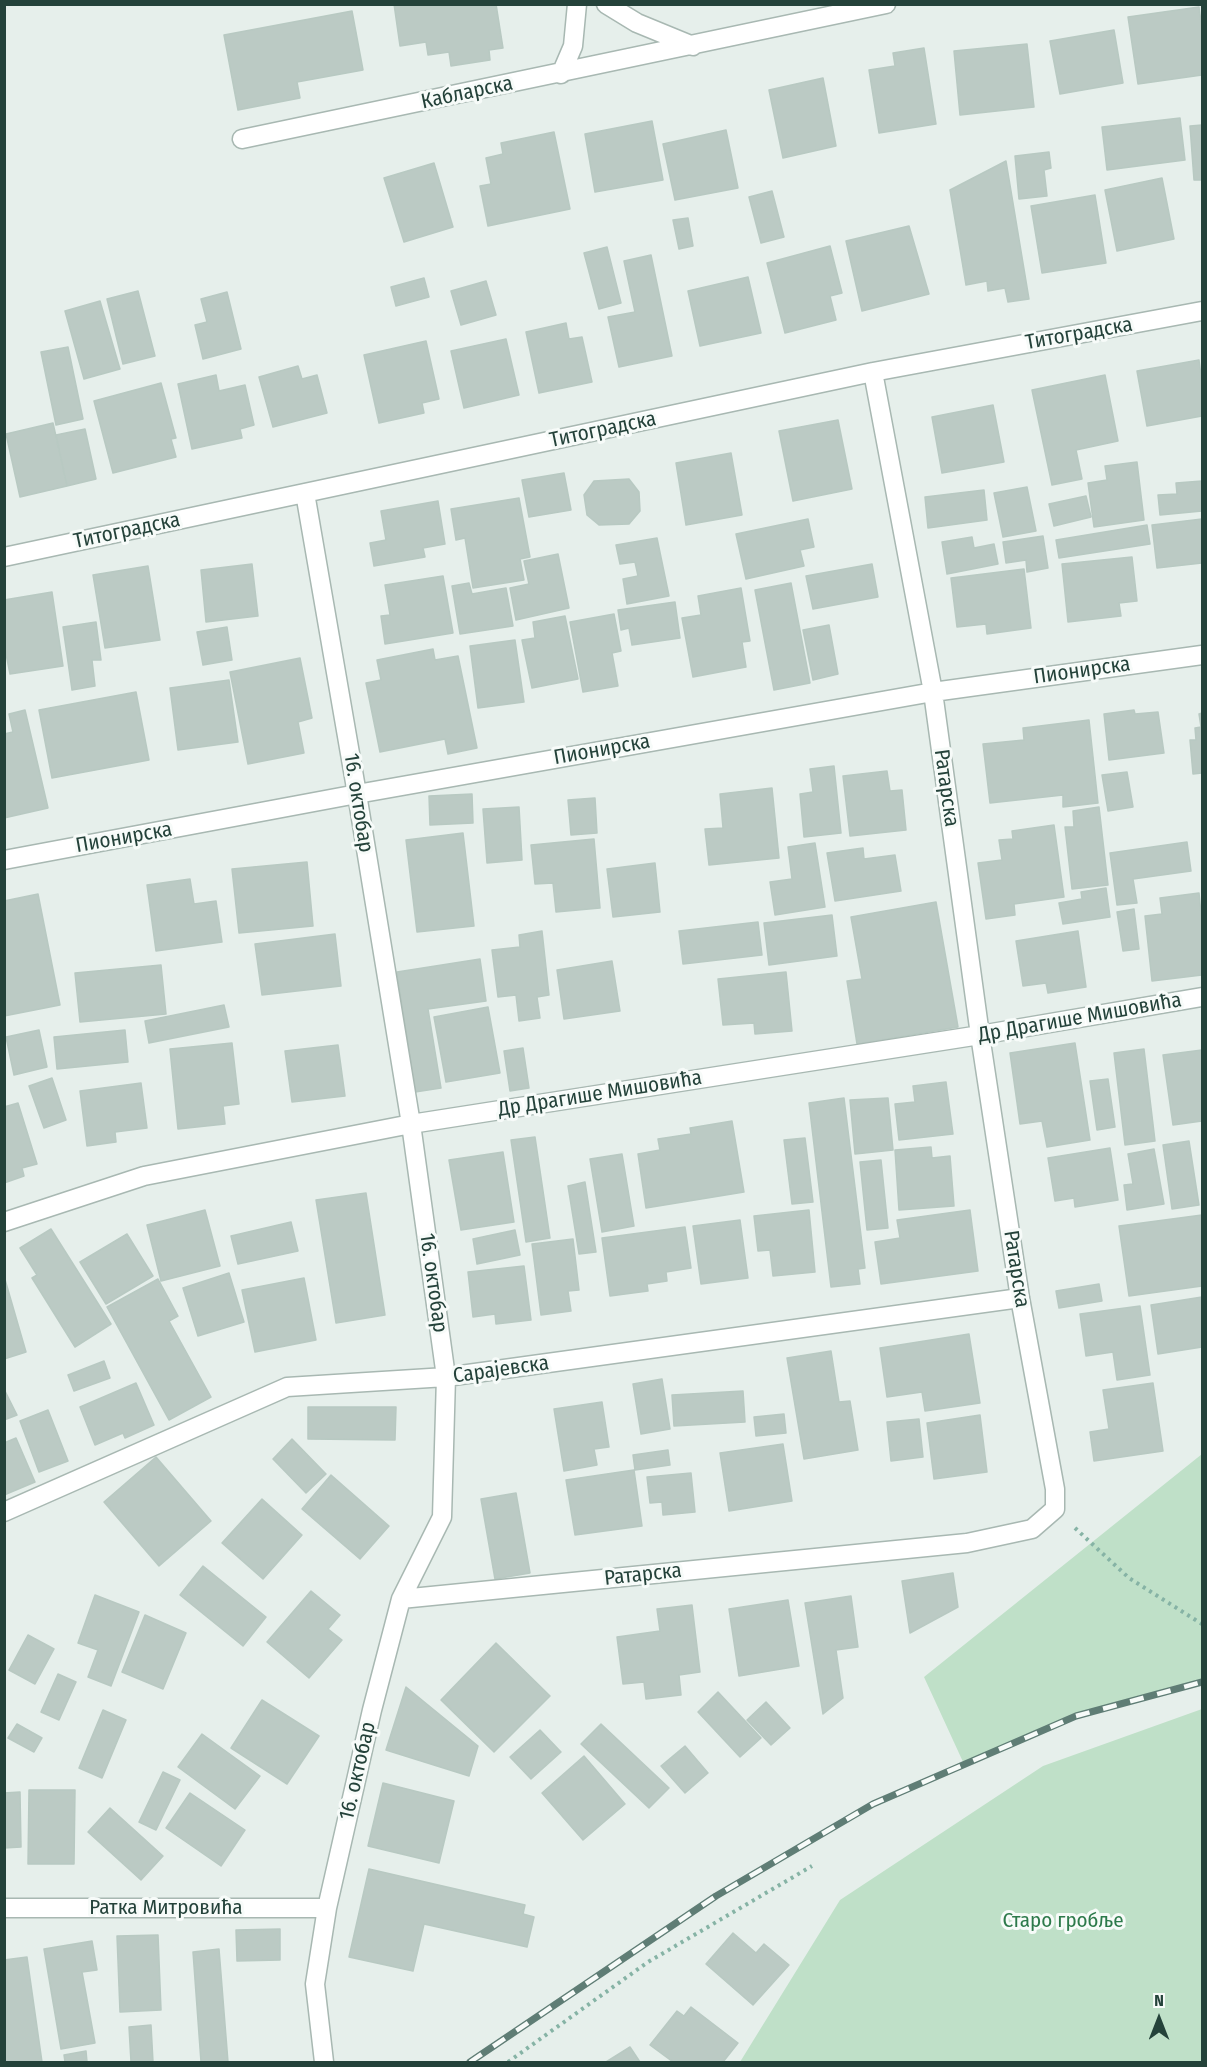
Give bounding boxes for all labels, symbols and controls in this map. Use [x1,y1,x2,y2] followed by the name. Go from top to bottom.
[419,71,515,115] street label: Кабларска
[1024,312,1134,356] street label: Титоградска
[547,406,659,454] street label: Титоградска
[71,507,183,555] street label: Титоградска
[1032,652,1132,690] street label: Пионирска
[552,729,652,771] street label: Пионирска
[928,748,964,828] street label: Ратарска
[338,752,378,854] street label: 16. октобар
[74,817,174,859] street label: Пионирска
[976,988,1184,1048] street label: Др Драгише Мишовића
[496,1065,704,1123] street label: Др Драгише Мишовића
[997,1229,1035,1309] street label: Ратарска
[414,1232,452,1334] street label: 16. октобар
[451,1351,551,1389] street label: Сарајевска
[603,1558,683,1592] street label: Ратарска
[334,1719,382,1823] street label: 16. октобар
[89,1895,243,1921] street label: Ратка Митровића
[1002,1908,1124,1934] park label: Старо гробље
[1129,1989,1189,2049] north arrow
[1154,1991,1164,2010] text: N

